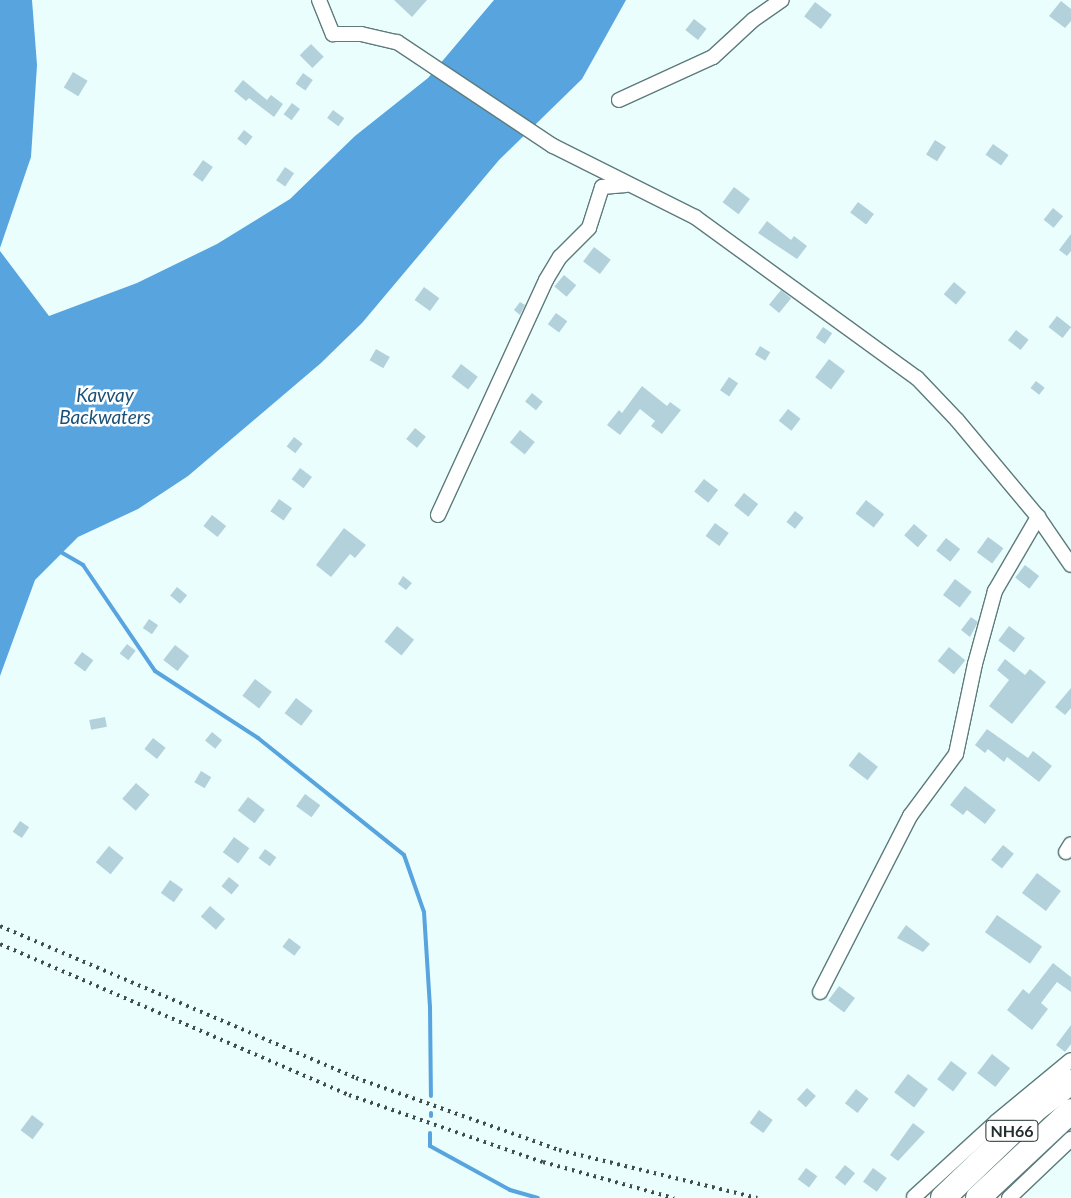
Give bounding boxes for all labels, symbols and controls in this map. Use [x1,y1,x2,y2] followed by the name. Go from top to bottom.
[59,384,151,428] water label: Kavvay Backwaters
[984,1118,1040,1144] road number: NH66

